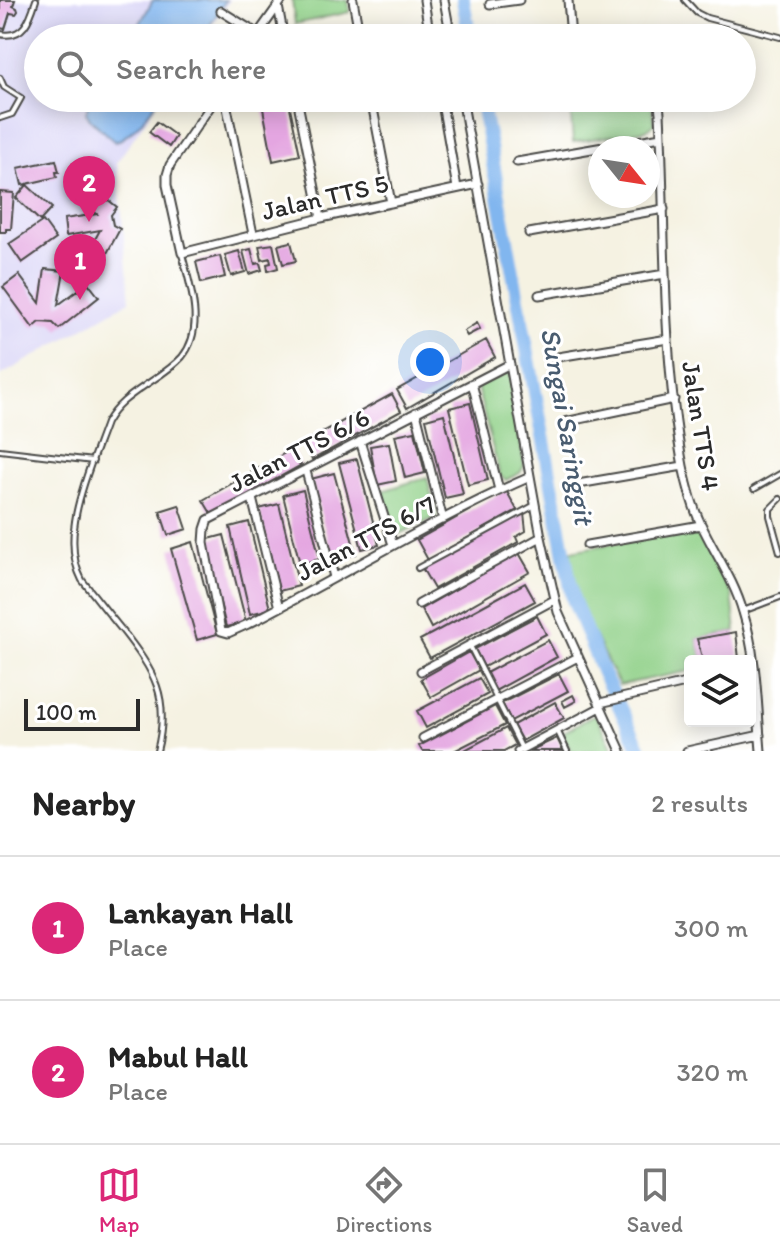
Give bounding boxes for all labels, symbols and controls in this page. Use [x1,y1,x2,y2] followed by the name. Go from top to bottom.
[24,24,756,112] search box
[52,46,96,90] icon: search
[116,50,266,87] text: Search here
[588,136,660,208] north arrow
[63,156,115,222] pin: 2
[259,167,391,227] street label: Jalan TTS 5
[54,234,106,300] pin: 1
[534,325,602,529] water label: Sungai Saringgit
[410,342,450,382] your location
[675,359,727,493] street label: Jalan TTS 4
[223,401,375,499] street label: Jalan TTS 6/6
[291,488,441,588] street label: Jalan TTS 6/7
[684,655,756,727] map controls
[684,655,756,727] button: layers
[24,695,140,731] scale bar
[36,699,97,726] text: 100 m
[32,783,135,824] text: Nearby
[651,787,748,819] text: 2 results
[108,894,293,931] text: Lankayan Hall
[52,912,64,944] text: 1
[674,912,748,944] text: 300 m
[108,931,168,963] text: Place
[108,1038,248,1075] text: Mabul Hall
[51,1056,65,1088] text: 2
[676,1056,748,1088] text: 320 m
[108,1075,168,1107] text: Place
[97,1163,141,1238] tab: Map
[336,1163,432,1238] tab: Directions
[627,1163,683,1238] tab: Saved

